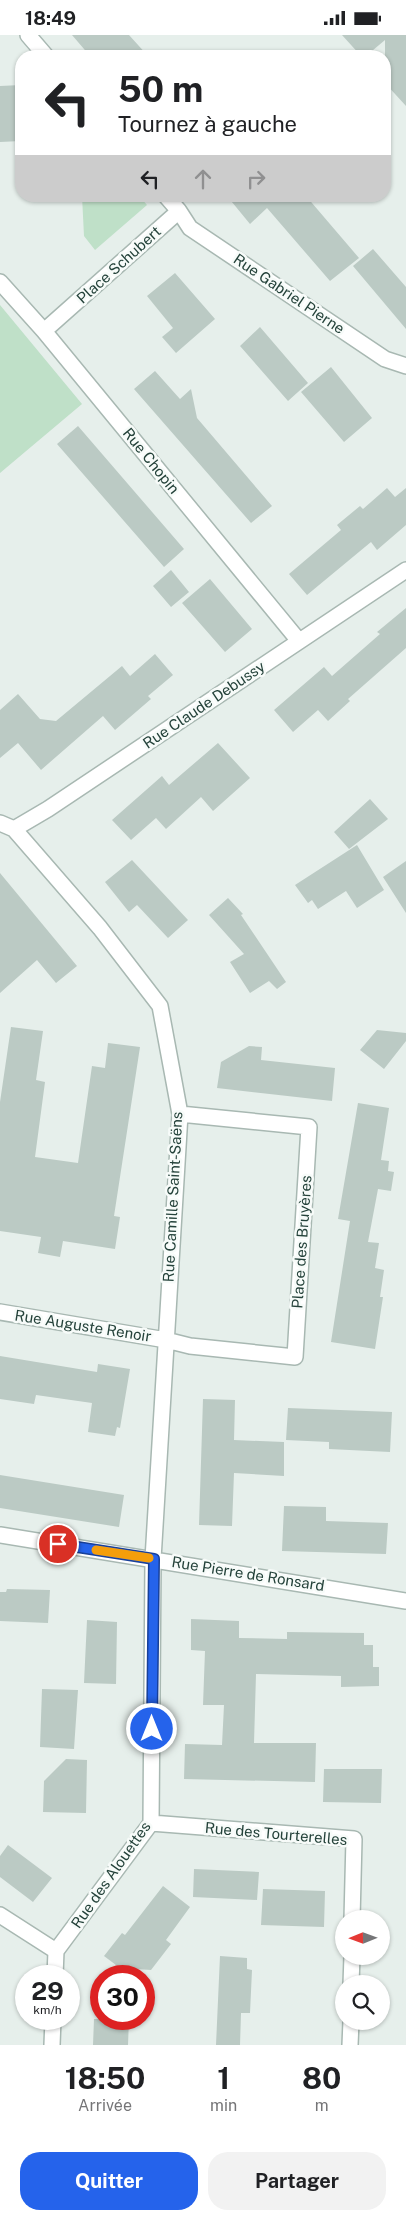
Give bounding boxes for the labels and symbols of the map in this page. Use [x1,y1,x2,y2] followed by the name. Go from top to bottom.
[73,222,164,307] street label: Place Schubert
[231,250,348,337] street label: Rue Gabriel Pierne
[120,424,183,497] street label: Rue Chopin
[140,657,268,752] street label: Rue Claude Debussy
[160,1111,185,1283] street label: Rue Camille Saint-Saëns
[288,1175,315,1309] street label: Place des Bruyères
[14,1306,153,1345] street label: Rue Auguste Renoir
[37,1523,79,1565] pin
[170,1553,326,1594] street label: Rue Pierre de Ronsard
[125,1702,177,1754] position arrow
[67,1818,154,1931] street label: Rue des Alouettes
[204,1819,348,1848] street label: Rue des Tourterelles
[335,1910,390,1965] north arrow
[90,1965,155,2030] speed limit sign: 30

